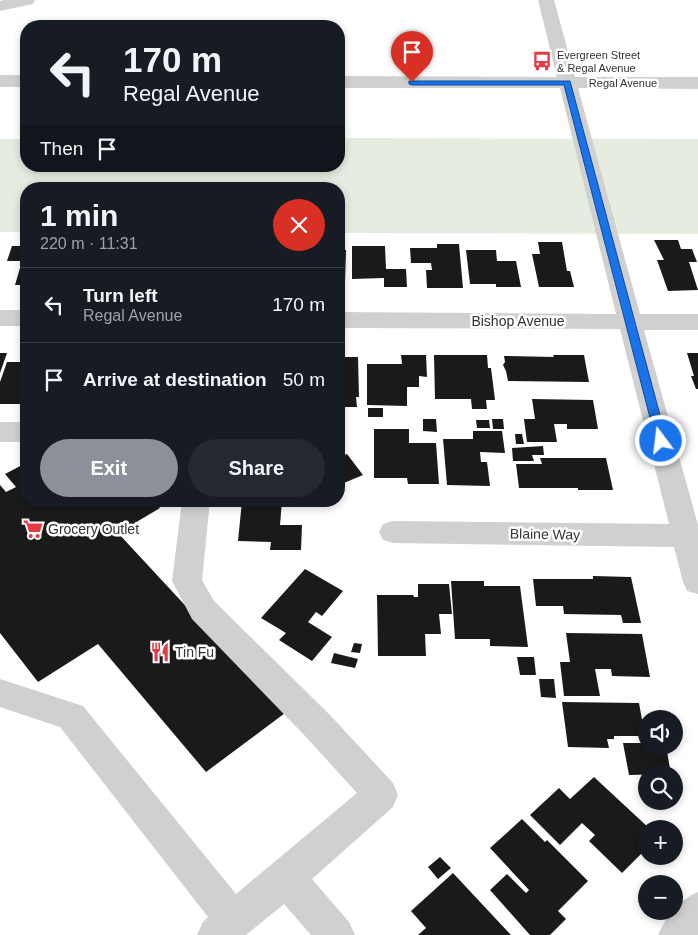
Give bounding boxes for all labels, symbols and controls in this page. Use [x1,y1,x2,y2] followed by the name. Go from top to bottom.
[391,31,433,82] pin
[398,38,426,66] icon: arrive
[40,40,105,105] icon: left
[123,40,222,79] text: 170 m
[557,49,640,74] place label: Evergreen Street & Regal Avenue
[531,50,553,72] bus stop icon: Evergreen Street & Regal Avenue
[589,77,657,89] street label: Regal Avenue
[123,81,260,106] text: Regal Avenue
[93,135,121,163] icon: arrive
[40,138,83,159] text: Then
[40,199,118,232] text: 1 min
[273,199,325,251] button: close
[40,235,138,252] text: 220 m · 11:31
[83,285,158,306] text: Turn left
[40,291,68,319] icon: left
[272,294,325,315] text: 170 m
[83,307,182,324] text: Regal Avenue
[471,313,565,329] street label: Bishop Avenue
[40,366,68,394] icon: arrive
[83,369,267,390] text: Arrive at destination
[283,369,325,390] text: 50 m
[634,414,686,466] position arrow
[40,439,178,497] button: Exit
[188,439,325,497] button: Share
[22,518,44,540] supermarket icon: Grocery Outlet
[48,521,139,537] place label: Grocery Outlet
[510,525,580,543] street label: Blaine Way
[149,641,171,663] restaurant icon: Tin Fu
[175,644,214,660] place label: Tin Fu
[638,710,683,920] map controls
[638,710,683,755] button: sound
[638,765,683,810] button: search
[638,820,683,865] button: +
[638,875,683,920] button: −

